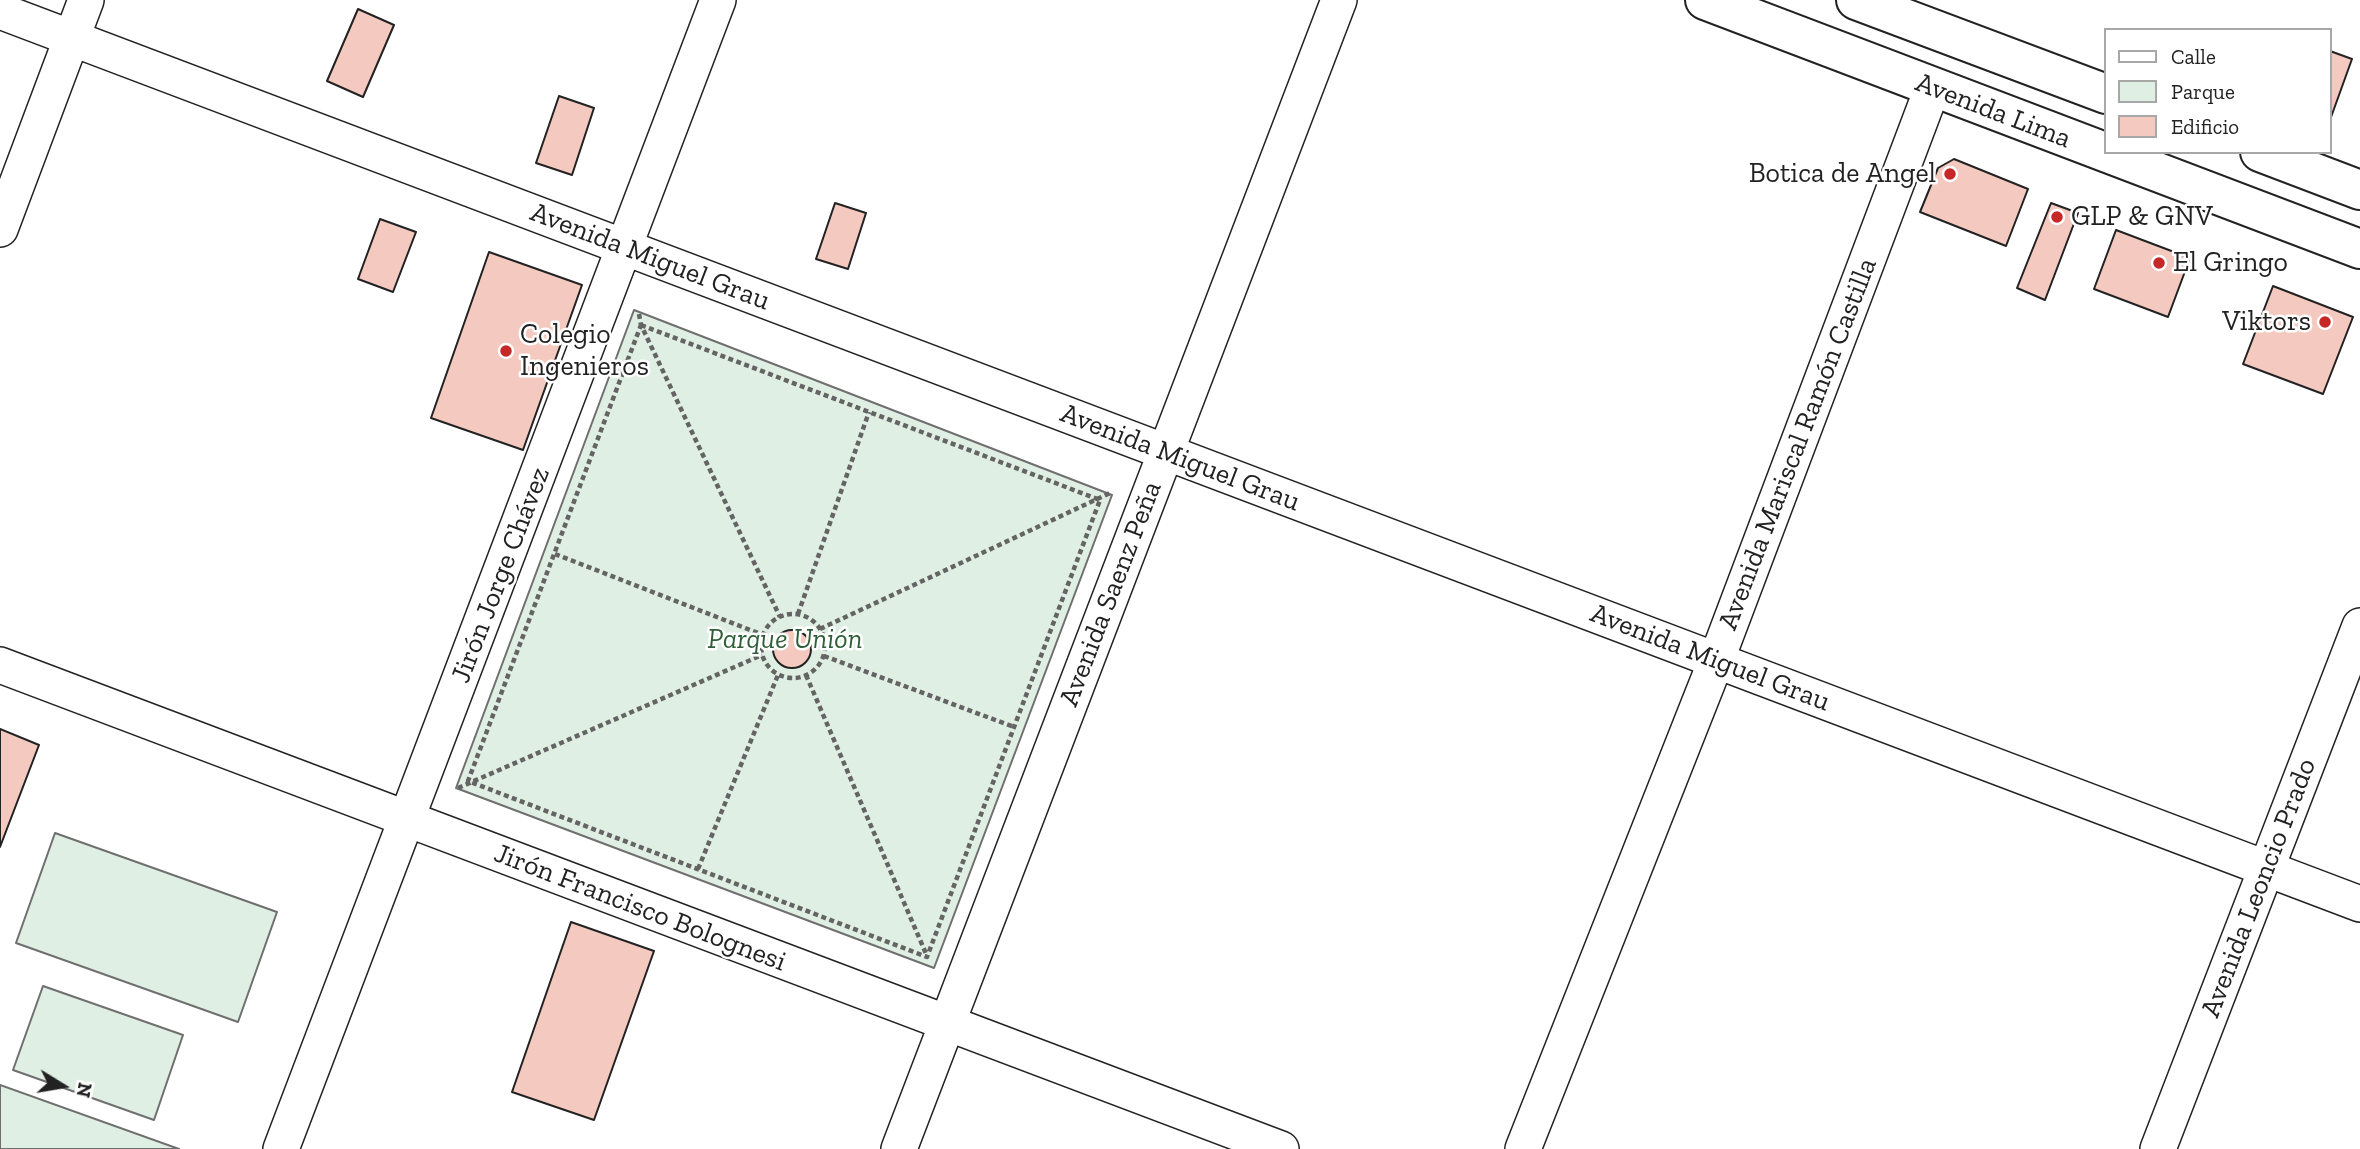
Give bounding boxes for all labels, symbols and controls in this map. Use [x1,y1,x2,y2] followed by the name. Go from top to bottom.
[2104,28,2332,154] legend
[2171,44,2216,69] text: Calle
[1911,66,2075,156] street label: Avenida Lima
[2171,79,2235,104] text: Parque
[2171,114,2239,139] text: Edificio
[1749,157,1936,191] place label: Botica de Angel
[1942,166,1958,182] marker: Botica de Angel
[525,196,775,318] street label: Avenida Miguel Grau
[2071,200,2213,234] place label: GLP & GNV
[2049,209,2065,225] marker: GLP & GNV
[2173,246,2288,280] place label: El Gringo
[1711,253,1885,635] street label: Avenida Mariscal Ramón Castilla
[2151,255,2167,271] marker: El Gringo
[2222,305,2311,339] place label: Viktors
[2317,314,2333,330] marker: Viktors
[520,318,649,384] place label: Colegio Ingenieros
[498,343,514,359] marker: Colegio Ingenieros
[1055,397,1305,519] street label: Avenida Miguel Grau
[444,462,558,688] street label: Jirón Jorge Chávez
[1053,477,1169,711] street label: Avenida Saenz Peña
[1585,597,1835,719] street label: Avenida Miguel Grau
[708,623,862,657] park label: Parque Unión
[2194,754,2324,1022] street label: Avenida Leoncio Prado
[489,837,791,979] street label: Jirón Francisco Bolognesi
[28,1051,98,1121] north arrow
[71,1081,97,1099] text: N

